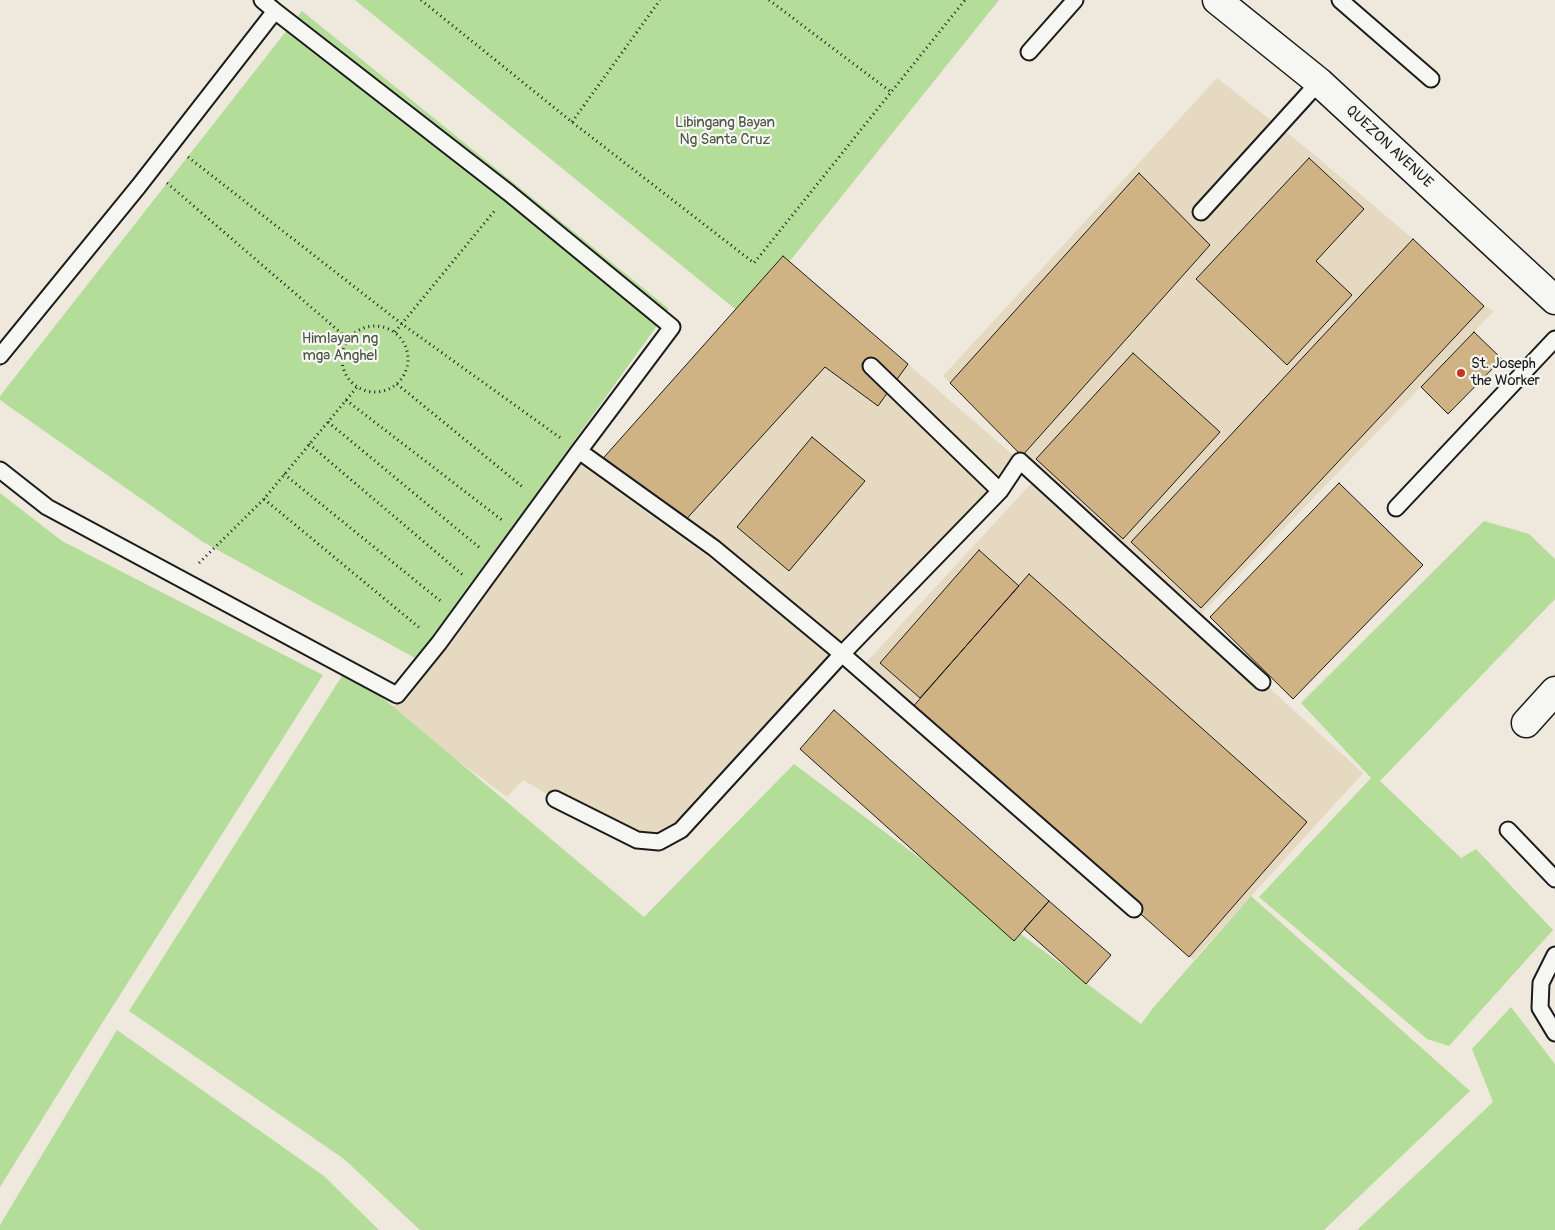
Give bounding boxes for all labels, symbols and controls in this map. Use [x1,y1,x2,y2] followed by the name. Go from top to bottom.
[1342,102,1436,192] street label: QUEZON AVENUE
[675,114,775,149] park label: Libingang Bayan Ng Santa Cruz
[302,330,378,365] park label: Himlayan ng mga Anghel
[1471,355,1540,390] place label: St. Joseph the Worker
[1455,367,1467,379] marker: St. Joseph the Worker

